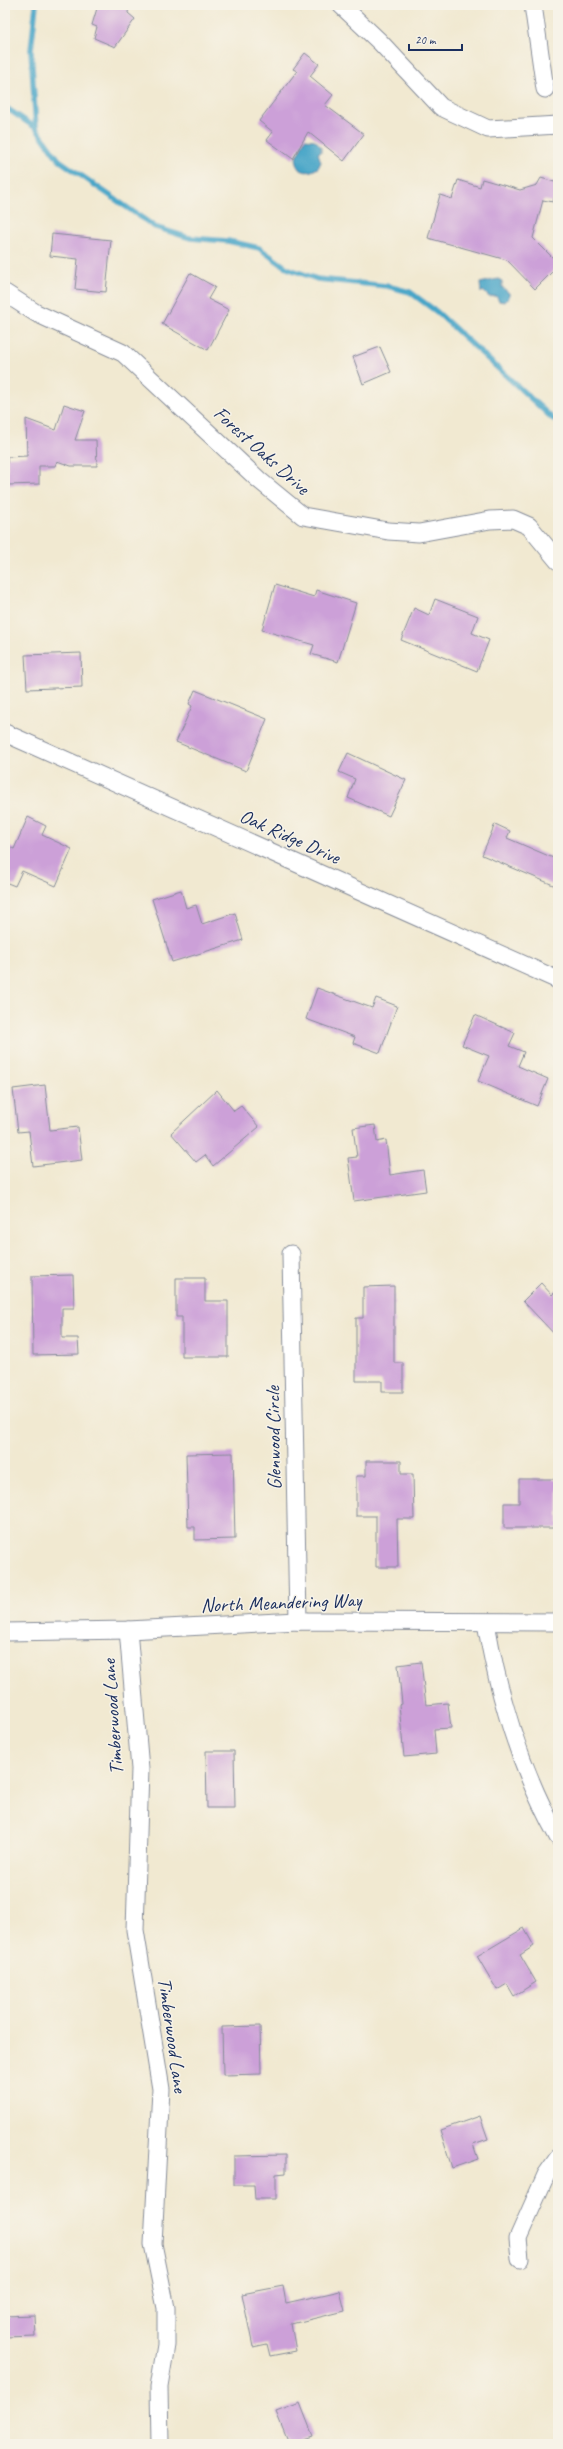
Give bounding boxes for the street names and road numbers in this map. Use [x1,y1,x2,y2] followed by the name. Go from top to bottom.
[208,401,316,501] street label: Forest Oaks Drive
[236,803,345,870] street label: Oak Ridge Drive
[260,1384,287,1490] street label: Glenwood Circle
[200,1587,364,1618] street label: North Meandering Way
[96,1657,129,1776] street label: Timberwood Lane
[152,1976,193,2096] street label: Timberwood Lane

